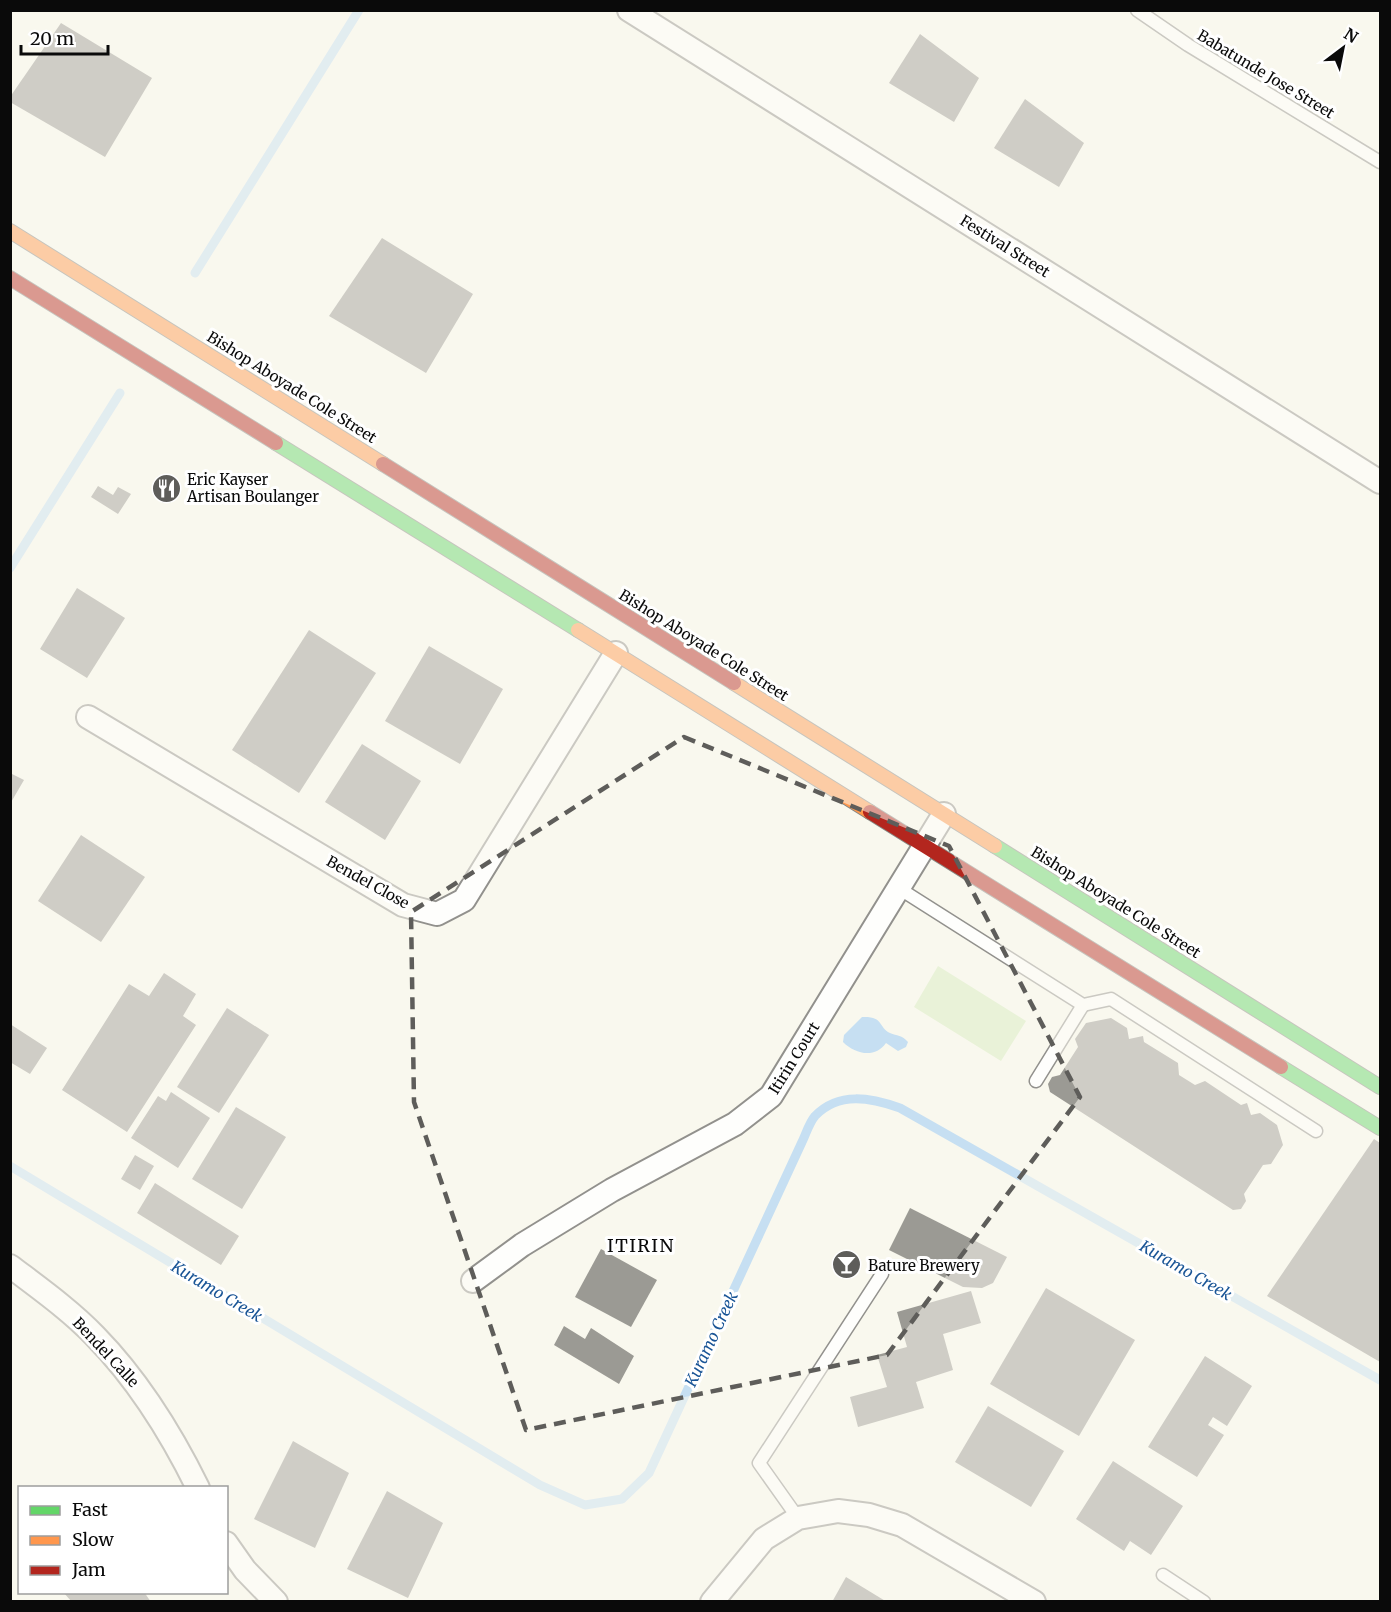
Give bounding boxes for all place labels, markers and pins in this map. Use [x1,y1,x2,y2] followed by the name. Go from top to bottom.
[186,470,319,506] place label: Eric Kayser Artisan Boulanger
[150,472,182,504] restaurant icon: Eric Kayser Artisan Boulanger
[831,1249,863,1281] bar icon: Bature Brewery
[868,1256,980,1275] place label: Bature Brewery

